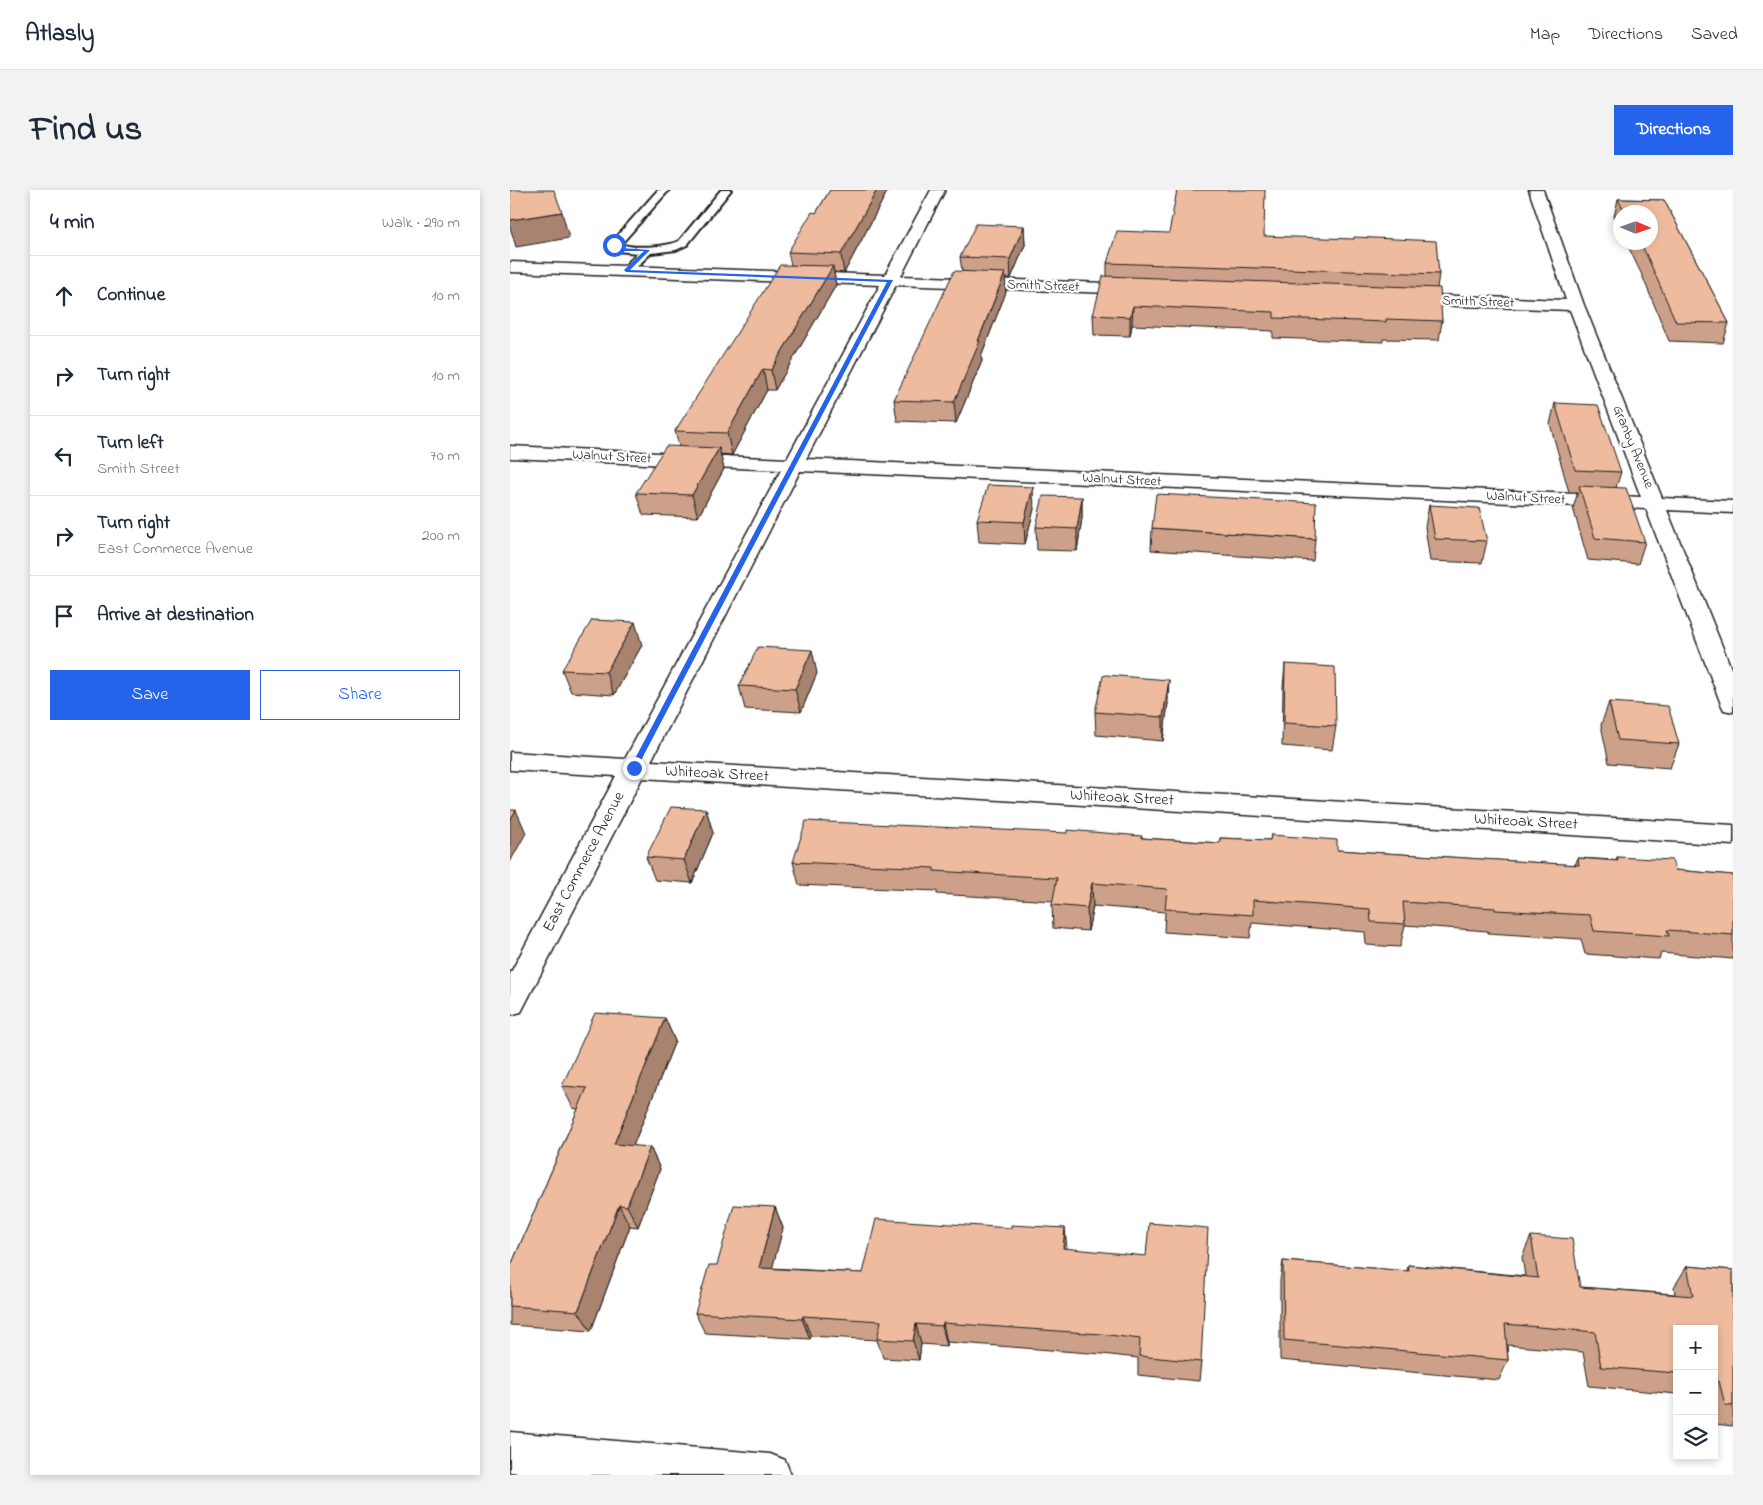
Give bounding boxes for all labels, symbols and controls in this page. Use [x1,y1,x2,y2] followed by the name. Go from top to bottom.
[25,17,94,52] text: Atlasly
[1530,22,1560,48] text: Map
[1588,22,1663,48] text: Directions
[1691,22,1738,48] text: Saved
[30,105,142,156] text: Find us
[1614,105,1733,155] button: Directions
[1613,205,1658,250] north arrow
[50,208,94,238] text: 4 min
[382,211,460,235] text: Walk · 290 m
[603,234,626,257] route start
[1006,274,1080,298] street label: Smith Street
[50,282,78,310] icon: ahead
[97,282,165,309] text: Continue
[432,284,460,308] text: 10 m
[1441,290,1515,314] street label: Smith Street
[50,362,78,390] icon: right
[97,362,170,389] text: Turn right
[432,364,460,388] text: 10 m
[1606,402,1660,493] street label: Granby Avenue
[97,430,164,457] text: Turn left
[50,442,78,470] icon: left
[430,444,460,468] text: 70 m
[572,444,652,470] street label: Walnut Street
[97,457,180,481] text: Smith Street
[1082,467,1162,493] street label: Walnut Street
[1486,485,1566,511] street label: Walnut Street
[97,510,170,537] text: Turn right
[50,522,78,550] icon: right
[422,524,460,548] text: 200 m
[97,537,253,561] text: East Commerce Avenue
[50,602,78,630] icon: arrive
[97,602,254,629] text: Arrive at destination
[50,670,250,720] button: Save
[260,670,460,720] button: Share
[623,757,646,780] route end
[665,759,770,789] street label: Whiteoak Street
[1070,783,1175,813] street label: Whiteoak Street
[537,787,632,937] street label: East Commerce Avenue
[1474,807,1579,837] street label: Whiteoak Street
[1673,1325,1718,1460] map controls
[1673,1325,1718,1370] button: +
[1673,1370,1718,1415] button: −
[1673,1415,1718,1460] button: layers

